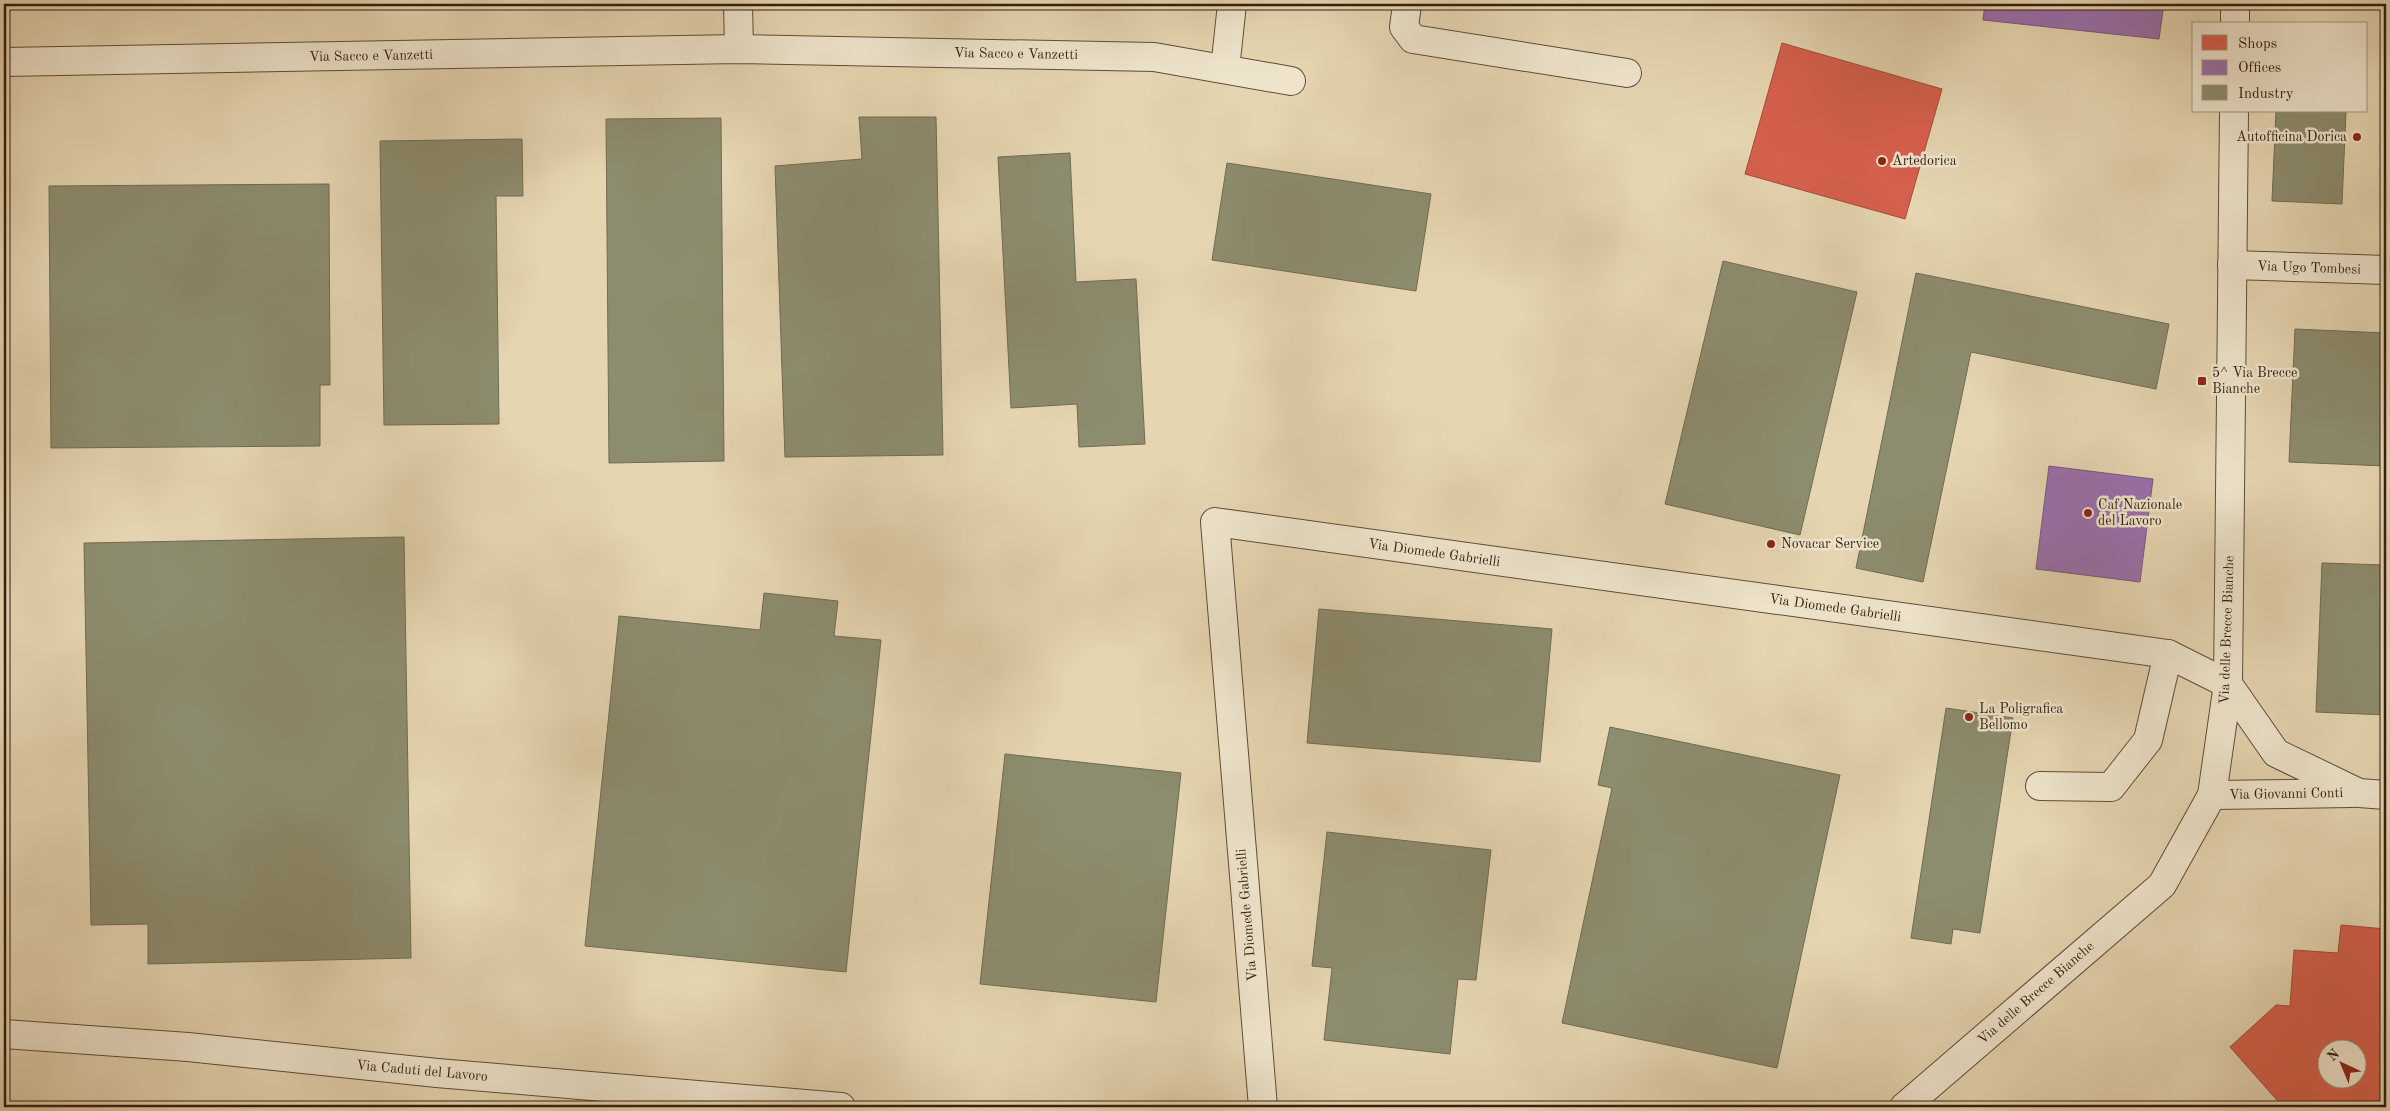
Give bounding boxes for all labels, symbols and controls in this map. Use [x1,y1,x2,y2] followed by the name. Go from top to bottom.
[2192,22,2368,112] legend
[2238,37,2277,52] text: Shops
[954,46,1078,62] street label: Via Sacco e Vanzetti
[309,48,433,64] street label: Via Sacco e Vanzetti
[2238,61,2281,76] text: Offices
[2238,87,2294,102] text: Industry
[2236,130,2347,144] place label: Autofficina Dorica
[2351,131,2363,143] marker: Autofficina Dorica
[1892,154,1957,168] place label: Artedorica
[1876,155,1888,167] marker: Artedorica
[2257,259,2361,277] street label: Via Ugo Tombesi
[2212,366,2297,396] place label: 5^ Via Brecce Bianche
[2196,375,2208,387] marker: 5^ Via Brecce Bianche
[2098,498,2182,528] place label: Caf Nazionale del Lavoro
[2082,507,2094,519] marker: Caf Nazionale del Lavoro
[1367,537,1501,569] street label: Via Diomede Gabrielli
[1781,537,1879,551] place label: Novacar Service
[1765,538,1777,550] marker: Novacar Service
[2217,555,2237,705] street label: Via delle Brecce Bianche
[1768,592,1902,624] street label: Via Diomede Gabrielli
[1979,702,2063,732] place label: La Poligrafica Bellomo
[1963,711,1975,723] marker: La Poligrafica Bellomo
[2229,786,2343,802] street label: Via Giovanni Conti
[1234,848,1260,982] street label: Via Diomede Gabrielli
[1975,939,2097,1047] street label: Via delle Brecce Bianche
[2318,1038,2368,1088] north arrow
[2325,1046,2343,1064] text: N
[356,1058,488,1084] street label: Via Caduti del Lavoro

